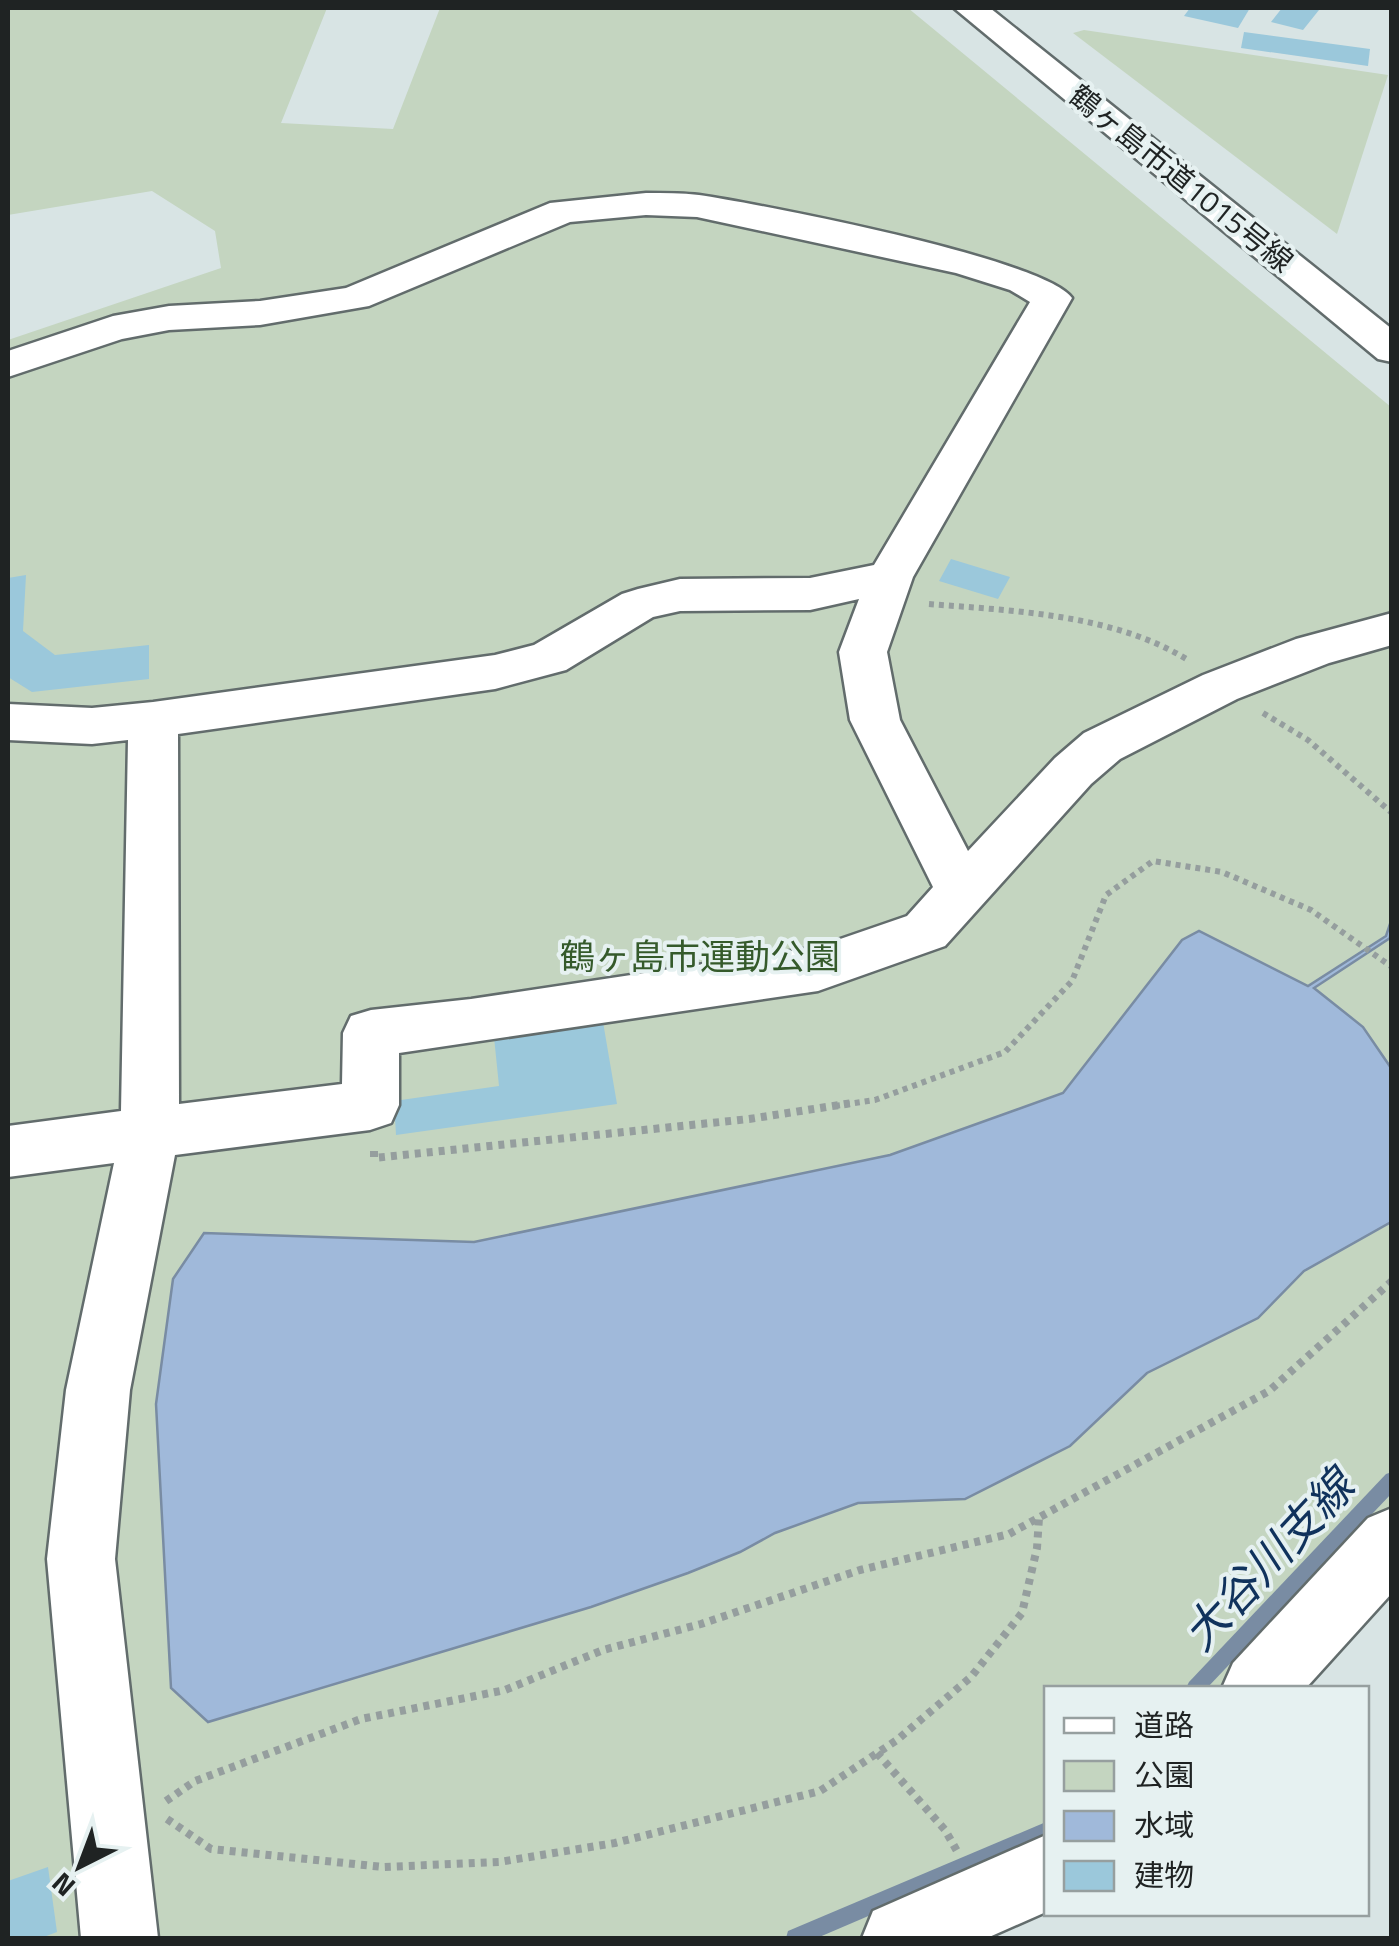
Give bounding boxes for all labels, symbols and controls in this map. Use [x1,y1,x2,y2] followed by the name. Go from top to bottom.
[1059,73,1304,283] street label: 鶴ヶ島市道1015号線
[560,929,840,983] park label: 鶴ヶ島市運動公園
[1166,1450,1372,1665] water label: 大谷川支線
[1044,1686,1369,1916] legend
[1134,1702,1194,1748] text: 道路
[1134,1752,1194,1798] text: 公園
[1134,1802,1194,1848] text: 水域
[30,1816,130,1916] north arrow
[1134,1852,1194,1898] text: 建物
[41,1862,85,1907] text: N

